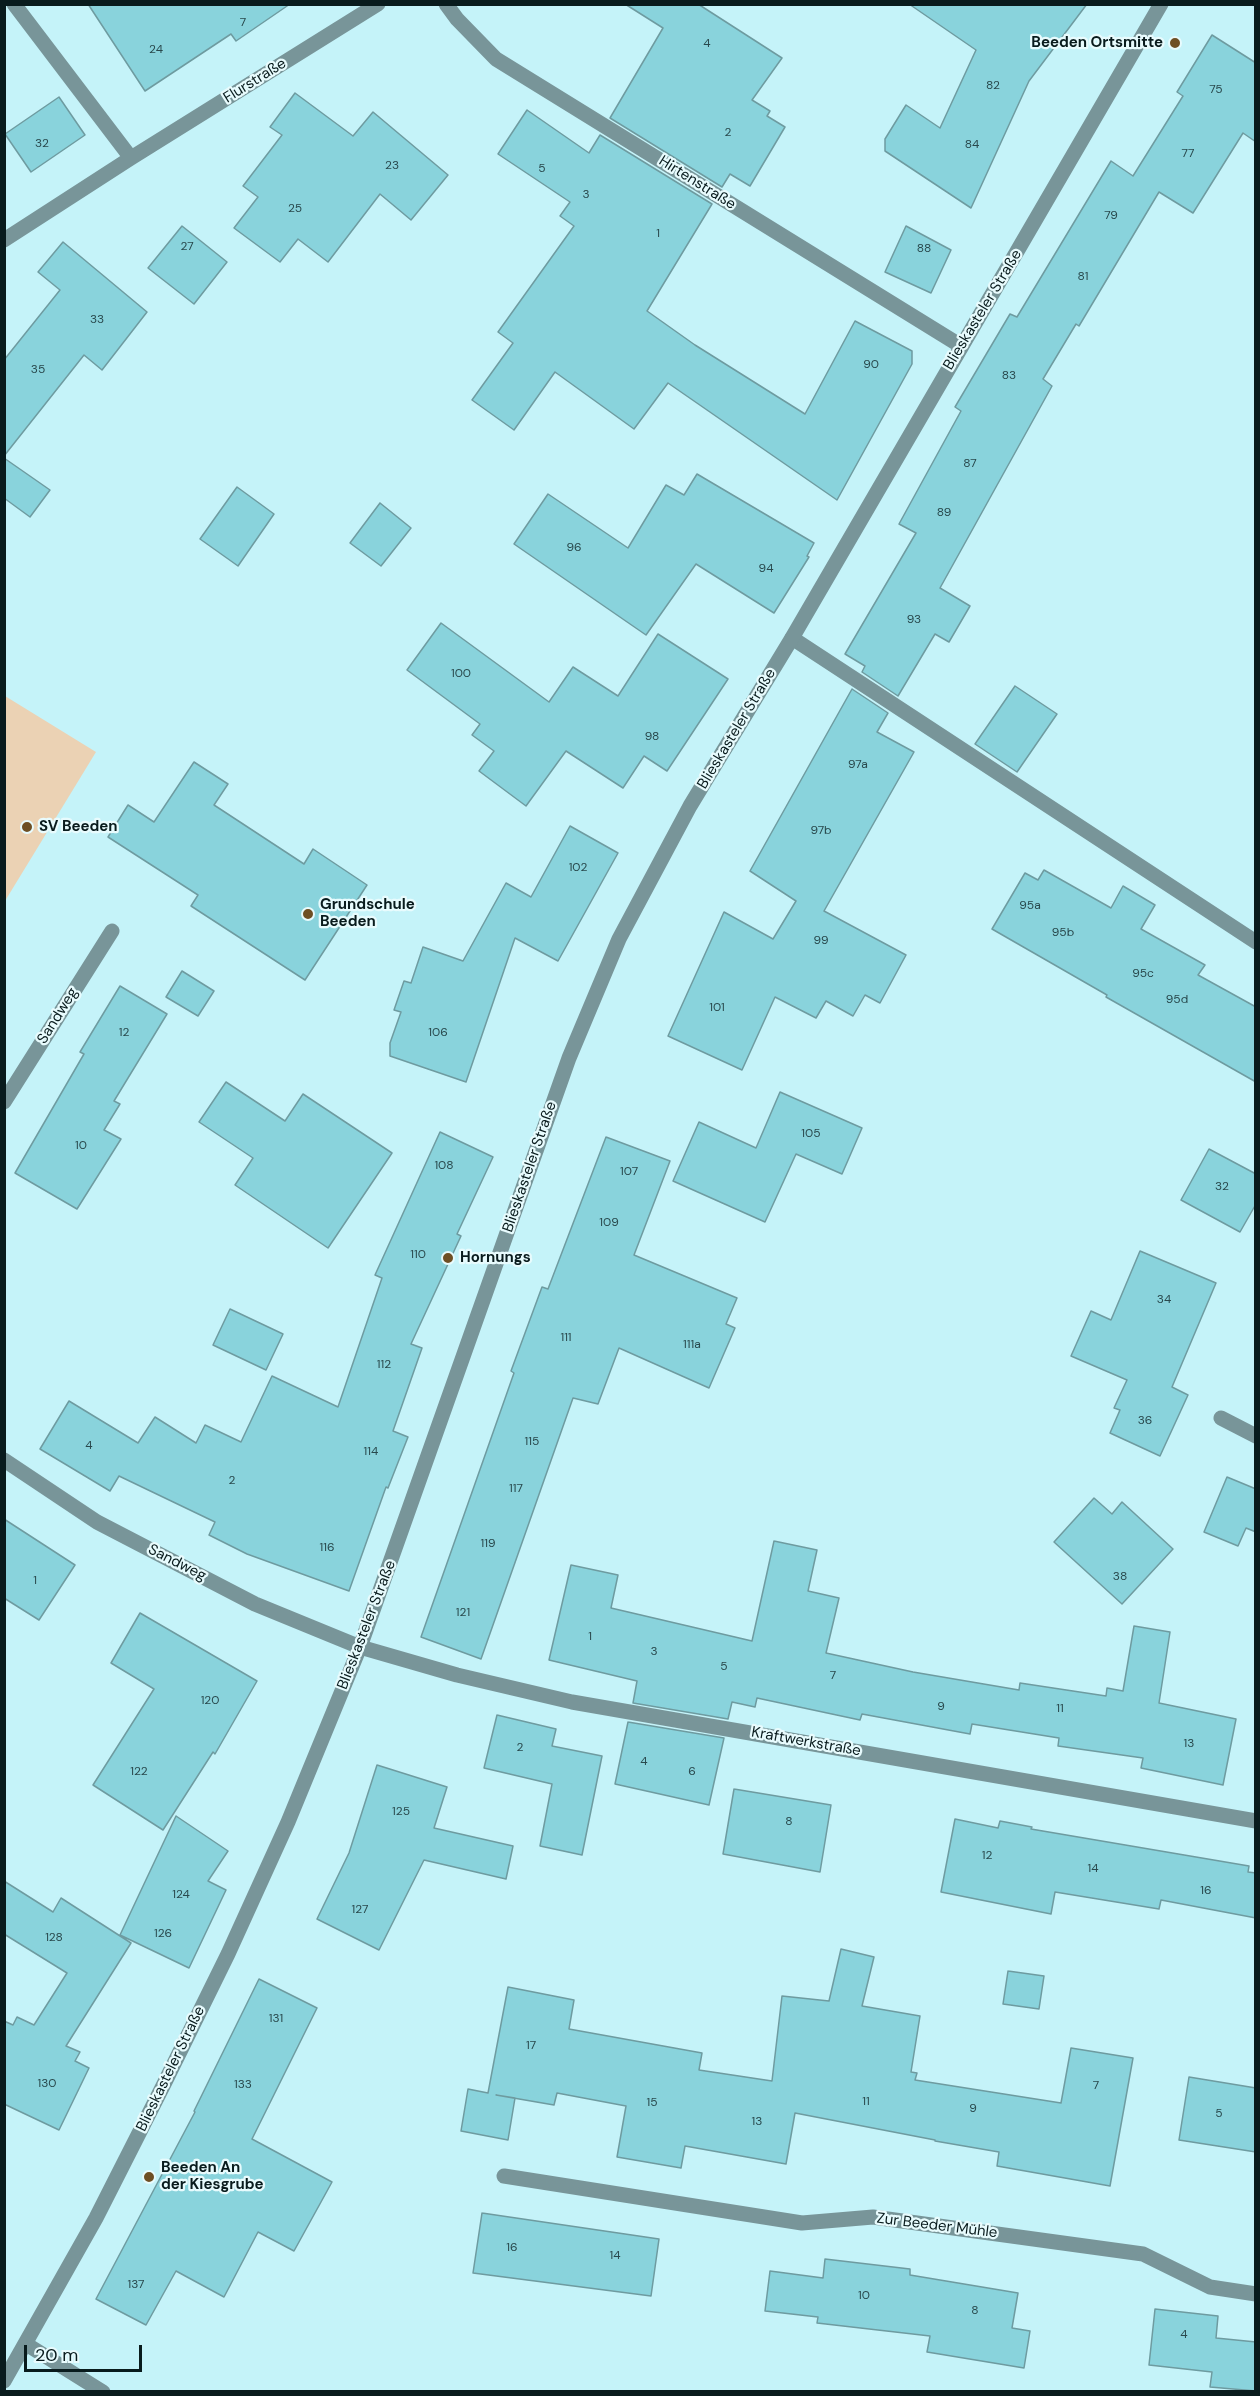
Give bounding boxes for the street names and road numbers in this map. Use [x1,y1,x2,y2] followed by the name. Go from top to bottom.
[220,55,290,107] street label: Flurstraße
[655,152,739,214] street label: Hirtenstraße
[940,247,1026,373] street label: Blieskasteler Straße
[694,666,780,792] street label: Blieskasteler Straße
[34,985,82,1047] street label: Sandweg
[499,1099,561,1235] street label: Blieskasteler Straße
[145,1541,209,1585] street label: Sandweg
[334,1558,400,1692] street label: Blieskasteler Straße
[750,1724,862,1760] street label: Kraftwerkstraße
[133,2003,209,2135] street label: Blieskasteler Straße
[876,2210,998,2242] street label: Zur Beeder Mühle

